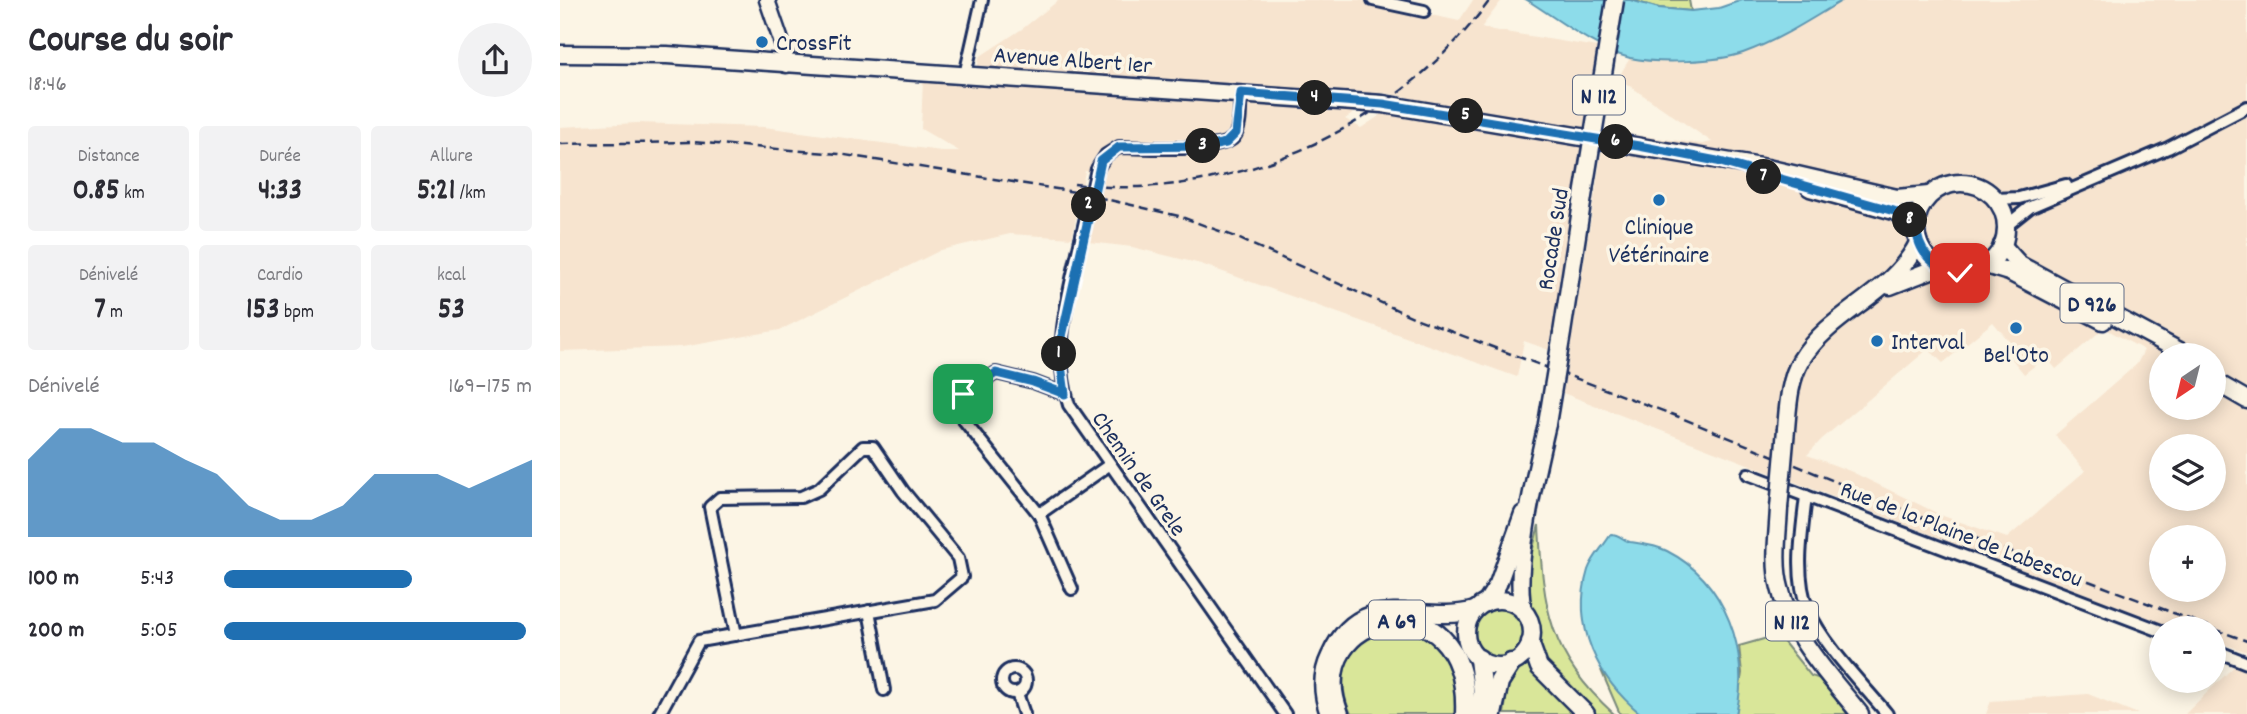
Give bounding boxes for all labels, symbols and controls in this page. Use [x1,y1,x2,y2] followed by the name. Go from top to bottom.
[28,15,232,70] text: Course du soir
[458,23,532,97] button: share
[776,28,852,62] place label: CrossFit
[754,34,770,50] marker: CrossFit
[992,39,1153,85] street label: Avenue Albert 1er
[28,69,67,102] text: 18:46
[1573,76,1625,114] road number: N 112
[1298,80,1332,116] pin: 4
[1311,84,1318,111] text: 4
[1448,99,1483,134] pin: 5
[1461,102,1470,129] text: 5
[1598,124,1634,160] pin: 6
[1186,128,1220,164] pin: 3
[1611,128,1620,155] text: 6
[1198,132,1207,159] text: 3
[78,144,140,171] text: Distance
[259,144,301,171] text: Durée
[430,144,473,171] text: Allure
[1746,160,1782,194] pin: 7
[1760,163,1767,190] text: 7
[72,171,120,214] text: 0.85
[258,171,302,214] text: 4:33
[417,171,455,214] text: 5:21
[120,181,145,208] text: km
[455,181,486,208] text: /km
[1530,186,1580,293] street label: Rocade Sud
[1072,188,1106,222] pin: 2
[1084,191,1093,218] text: 2
[1651,192,1667,208] marker: Clinique Vétérinaire
[1892,202,1928,238] pin: 8
[1906,206,1913,233] text: 8
[1609,212,1709,274] place label: Clinique Vétérinaire
[1930,243,1990,303] pin
[1941,254,1979,292] icon: check
[79,263,138,290] text: Dénivelé
[257,263,303,290] text: Cardio
[437,263,466,290] text: kcal
[2060,284,2124,322] road number: D 926
[94,290,106,333] text: 7
[246,290,280,333] text: 153
[438,290,465,333] text: 53
[106,300,123,327] text: m
[280,300,314,327] text: bpm
[2008,320,2024,336] marker: Bel'Oto
[1891,327,1965,361] place label: Interval
[1869,333,1885,349] marker: Interval
[1042,336,1076,372] pin: 1
[1056,340,1061,367] text: 1
[1983,340,2049,374] place label: Bel'Oto
[2149,343,2226,420] north arrow
[2149,343,2226,693] map controls
[933,364,993,424] pin
[28,371,100,404] text: Dénivelé
[448,371,532,404] text: 169–175 m
[944,375,982,413] icon: arrive
[1082,405,1193,544] street label: Chemin de Grele
[2149,434,2226,511] button: layers
[1835,474,2087,598] street label: Rue de la Plaine de Labescou
[2149,525,2226,602] button: +
[28,563,79,596] text: 100 m
[140,563,174,596] text: 5:43
[1369,600,1425,640] road number: A 69
[1766,601,1818,640] road number: N 112
[28,615,84,648] text: 200 m
[140,615,178,648] text: 5:05
[2149,616,2226,693] button: −

